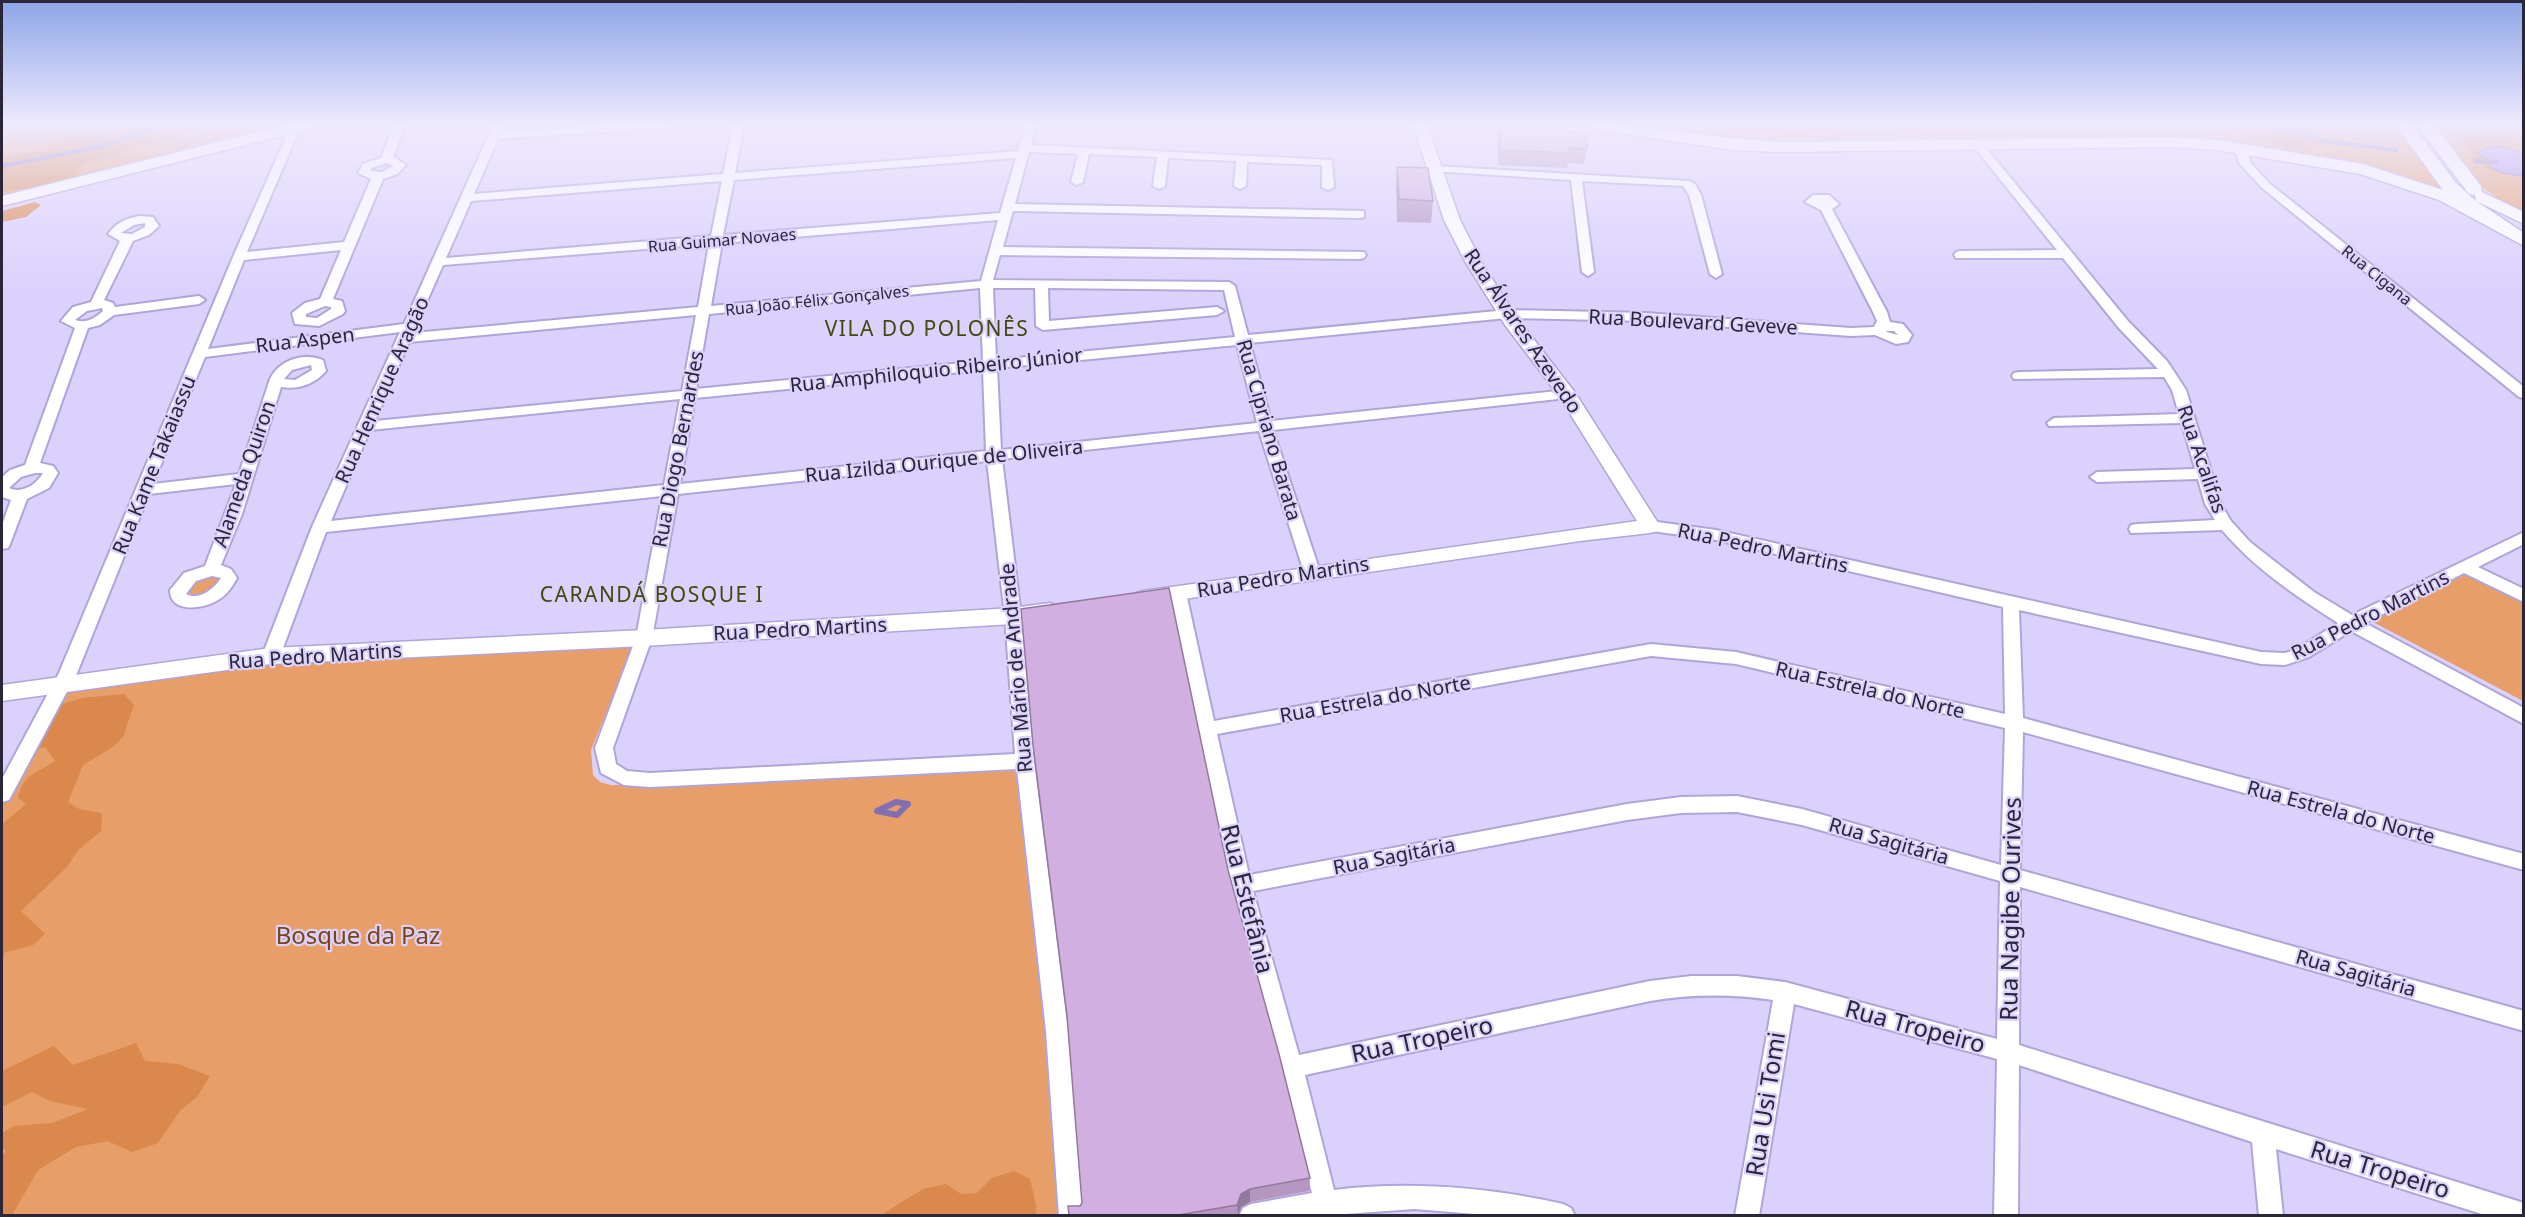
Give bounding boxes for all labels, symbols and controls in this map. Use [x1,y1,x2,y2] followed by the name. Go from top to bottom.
[647,223,797,257] street label: Rua Guimar Novaes
[2337,240,2417,310] street label: Rua Cigana
[1458,243,1589,418] street label: Rua Álvares Azevedo
[724,279,910,321] street label: Rua João Félix Gonçalves
[328,292,435,487] street label: Rua Henrique Aragão
[1588,303,1798,340] street label: Rua Boulevard Geveve
[825,314,1029,342] district label: VILA DO POLONÊS
[254,320,356,359] street label: Rua Aspen
[1231,336,1308,524] street label: Rua Cipriano Barata
[788,341,1084,398] street label: Rua Amphiloquio Ribeiro Júnior
[645,348,710,550] street label: Rua Diogo Bernardes
[105,371,202,558] street label: Rua Kame Takaiassu
[206,397,281,551] street label: Alameda Quiron
[2171,401,2234,517] street label: Rua Acalifas
[804,432,1084,489] street label: Rua Izilda Ourique de Oliveira
[1675,516,1851,579] street label: Rua Pedro Martins
[1195,550,1371,603] street label: Rua Pedro Martins
[993,562,1038,774] street label: Rua Mário de Andrade
[2286,563,2453,666] street label: Rua Pedro Martins
[540,580,764,608] district label: CARANDÁ BOSQUE I
[712,610,888,647] street label: Rua Pedro Martins
[227,636,403,675] street label: Rua Pedro Martins
[1773,655,1967,724] street label: Rua Estrela do Norte
[1277,668,1473,729] street label: Rua Estrela do Norte
[2244,773,2438,850] street label: Rua Estrela do Norte
[1991,797,2028,1021] street label: Rua Nagibe Ourives
[1826,810,1952,871] street label: Rua Sagitária
[1214,821,1283,977] street label: Rua Estefânia
[1330,830,1457,881] street label: Rua Sagitária
[276,918,440,951] park label: Bosque da Paz
[2293,942,2419,1003] street label: Rua Sagitária
[1842,991,1989,1060] street label: Rua Tropeiro
[1348,1007,1496,1070] street label: Rua Tropeiro
[1737,1029,1792,1178] street label: Rua Usi Tomi
[2307,1132,2454,1205] street label: Rua Tropeiro

